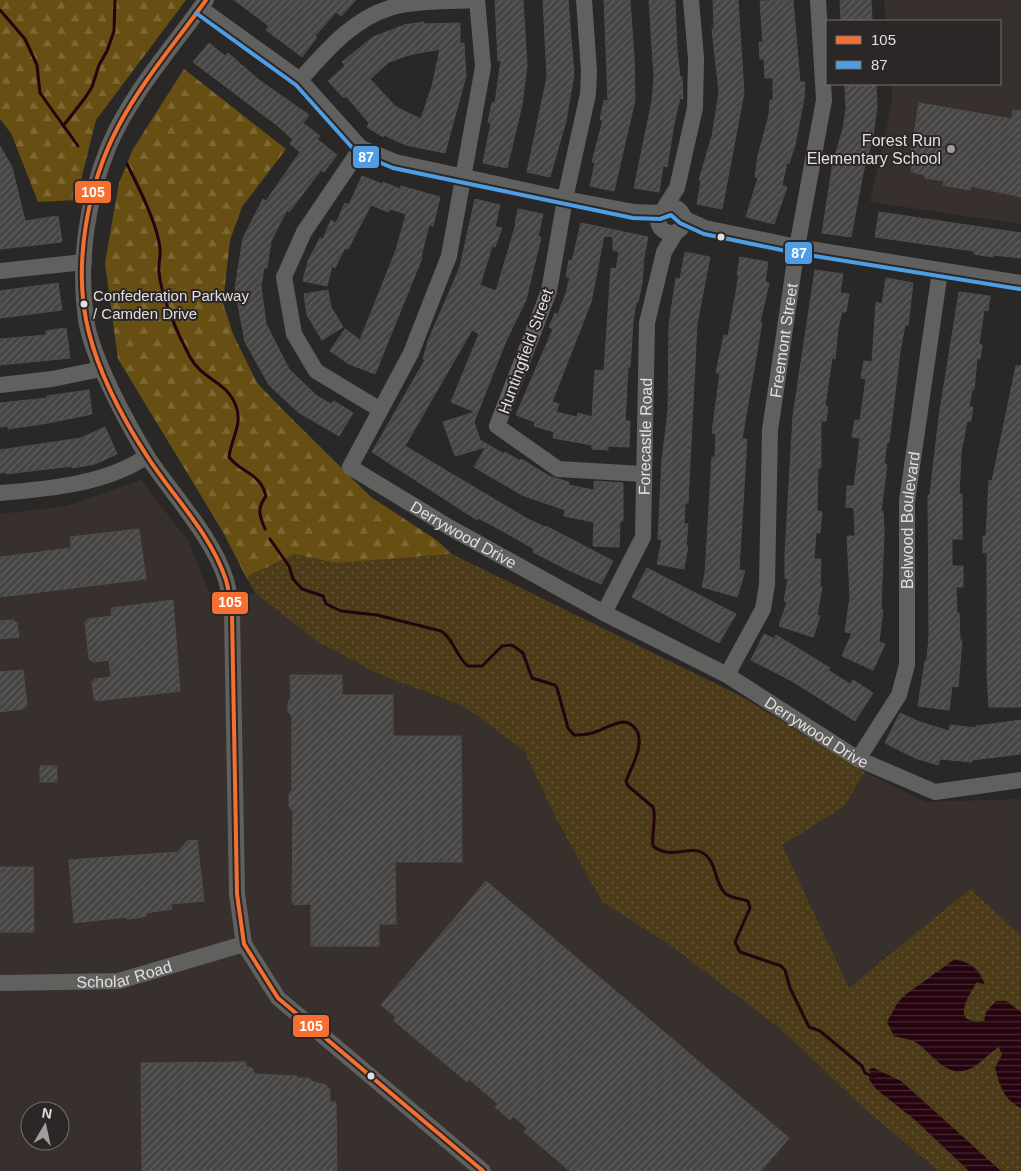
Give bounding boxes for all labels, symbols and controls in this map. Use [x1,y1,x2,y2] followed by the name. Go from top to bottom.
[826,20,1001,85] legend
[871,31,896,48] text: 105
[871,56,888,73] text: 87
[807,132,941,167] place label: Forest Run Elementary School
[945,143,957,155] marker: Forest Run Elementary School
[352,145,380,169] line badge: 87
[358,149,374,165] text: 87
[74,180,112,204] line badge: 105
[81,184,105,200] text: 105
[716,232,726,242] unlabelled marker
[784,241,813,265] line badge: 87
[791,245,807,261] text: 87
[767,282,801,399] street label: Freemont Street
[495,286,556,416] street label: Huntingfield Street
[93,287,249,322] place label: Confederation Parkway / Camden Drive
[79,299,89,309] marker: Confederation Parkway / Camden Drive
[636,378,655,495] street label: Forecastle Road
[899,450,923,589] street label: Belwood Boulevard
[407,498,519,572] street label: Derrywood Drive
[211,591,249,615] line badge: 105
[218,594,242,610] text: 105
[762,694,871,771] street label: Derrywood Drive
[76,958,174,991] street label: Scholar Road
[292,1014,330,1038] line badge: 105
[299,1018,323,1034] text: 105
[366,1071,376,1081] unlabelled marker
[20,1101,70,1151] north arrow
[41,1104,53,1122] text: N

